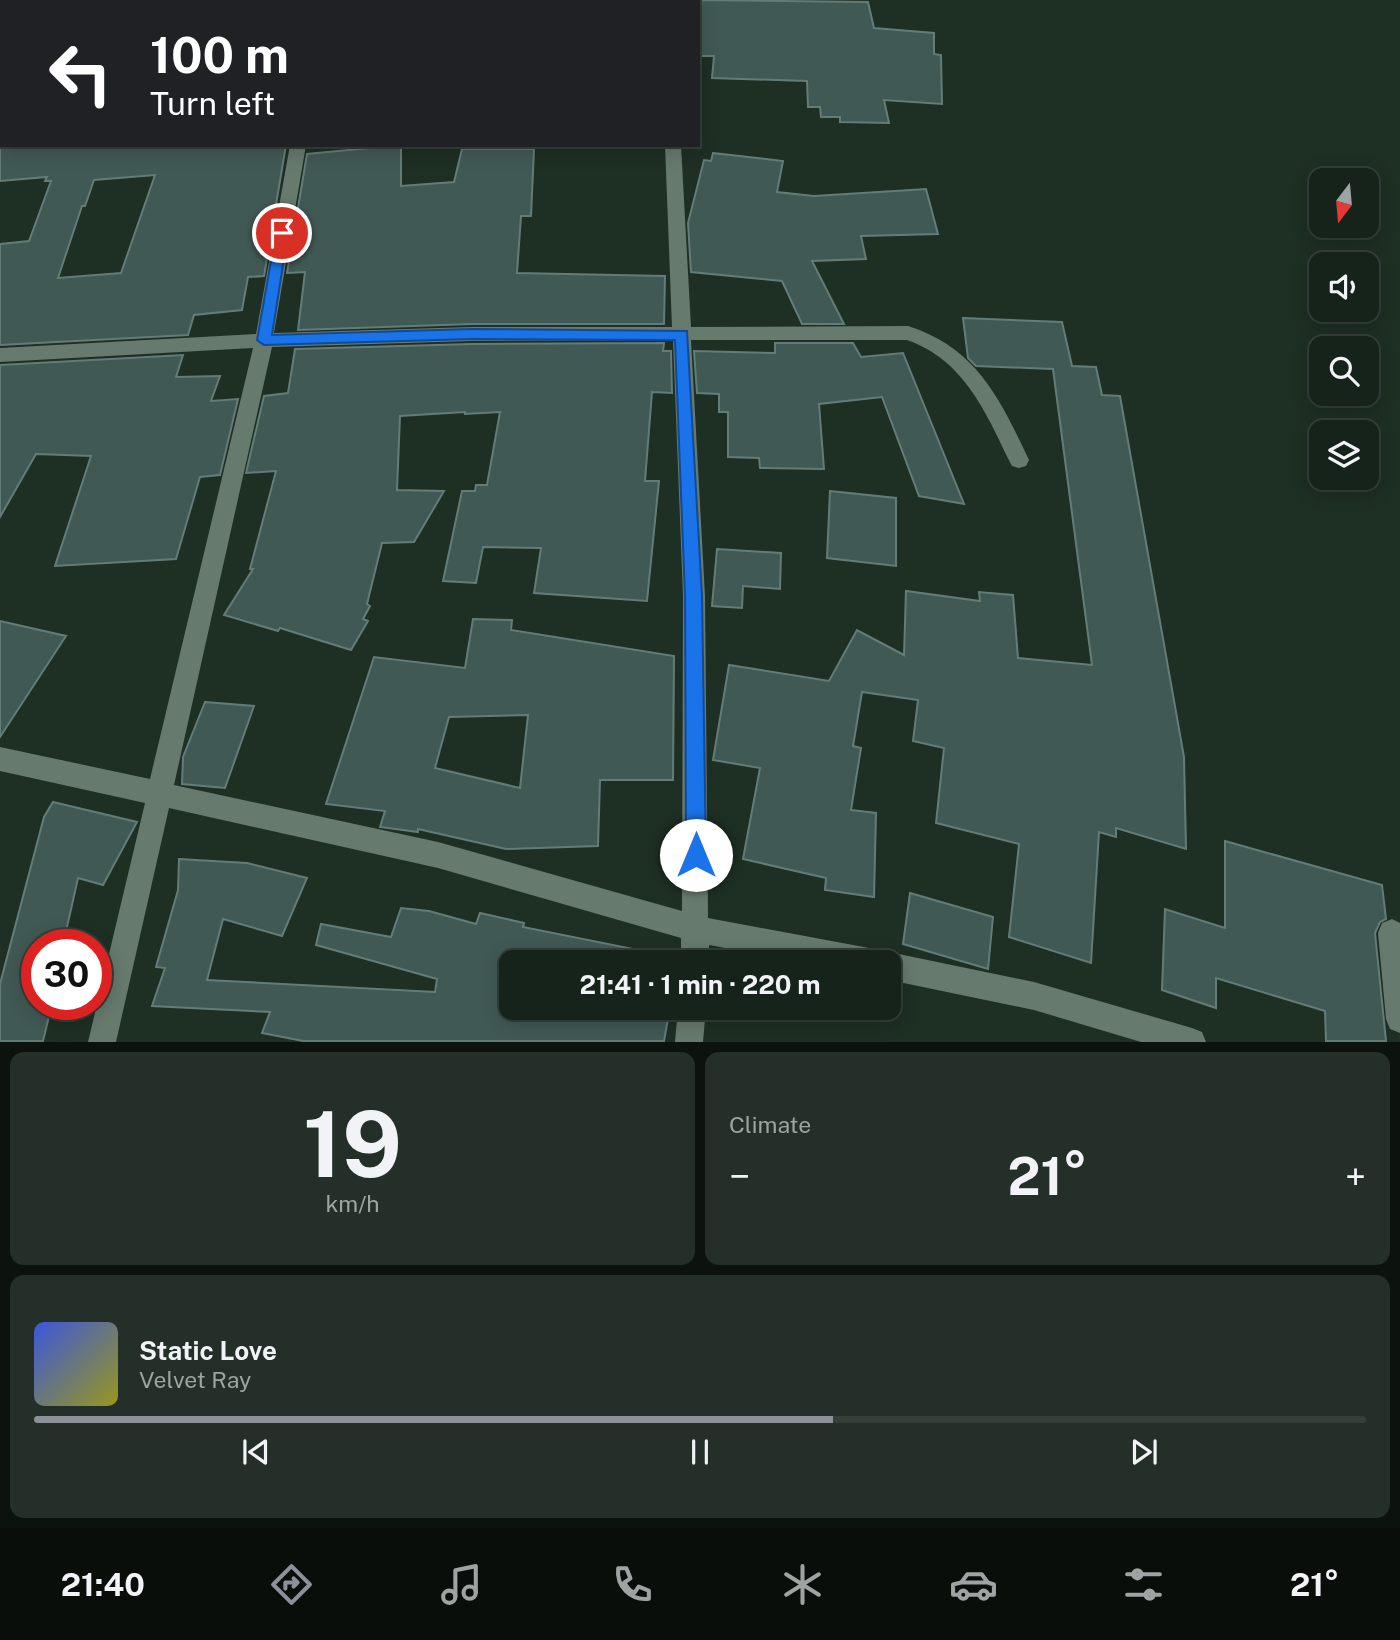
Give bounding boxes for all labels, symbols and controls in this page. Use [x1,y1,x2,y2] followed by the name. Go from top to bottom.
[150,26,289,84] text: 100 m
[35,28,126,119] icon: left
[150,85,275,122] text: Turn left
[1309,168,1379,238] north arrow
[1309,168,1379,490] map controls
[252,203,312,263] pin
[263,214,301,252] icon: arrive
[1309,252,1379,322] button: sound
[1309,336,1379,406] button: search
[1309,420,1379,490] button: layers
[659,818,733,892] position arrow
[21,929,112,1020] speed limit sign: 30
[579,969,821,1000] text: 21:41 · 1 min · 220 m
[303,1091,402,1197] text: 19
[729,1111,811,1138] text: Climate
[1008,1146,1087,1207] text: 21°
[729,1154,750,1199] text: −
[1345,1154,1366,1199] text: +
[325,1190,380,1217] text: km/h
[139,1335,277,1366] text: Static Love
[139,1366,251,1393] text: Velvet Ray
[237,1433,275,1471] icon: previous
[681,1433,719,1471] icon: pause
[1125,1433,1163,1471] icon: next
[267,1560,316,1609] icon: directions
[437,1560,486,1609] icon: music
[608,1560,657,1609] icon: phone
[778,1560,827,1609] icon: climate
[949,1560,998,1609] icon: car
[1119,1560,1168,1609] icon: filters
[61,1566,145,1603] text: 21:40
[1290,1566,1339,1603] text: 21°

